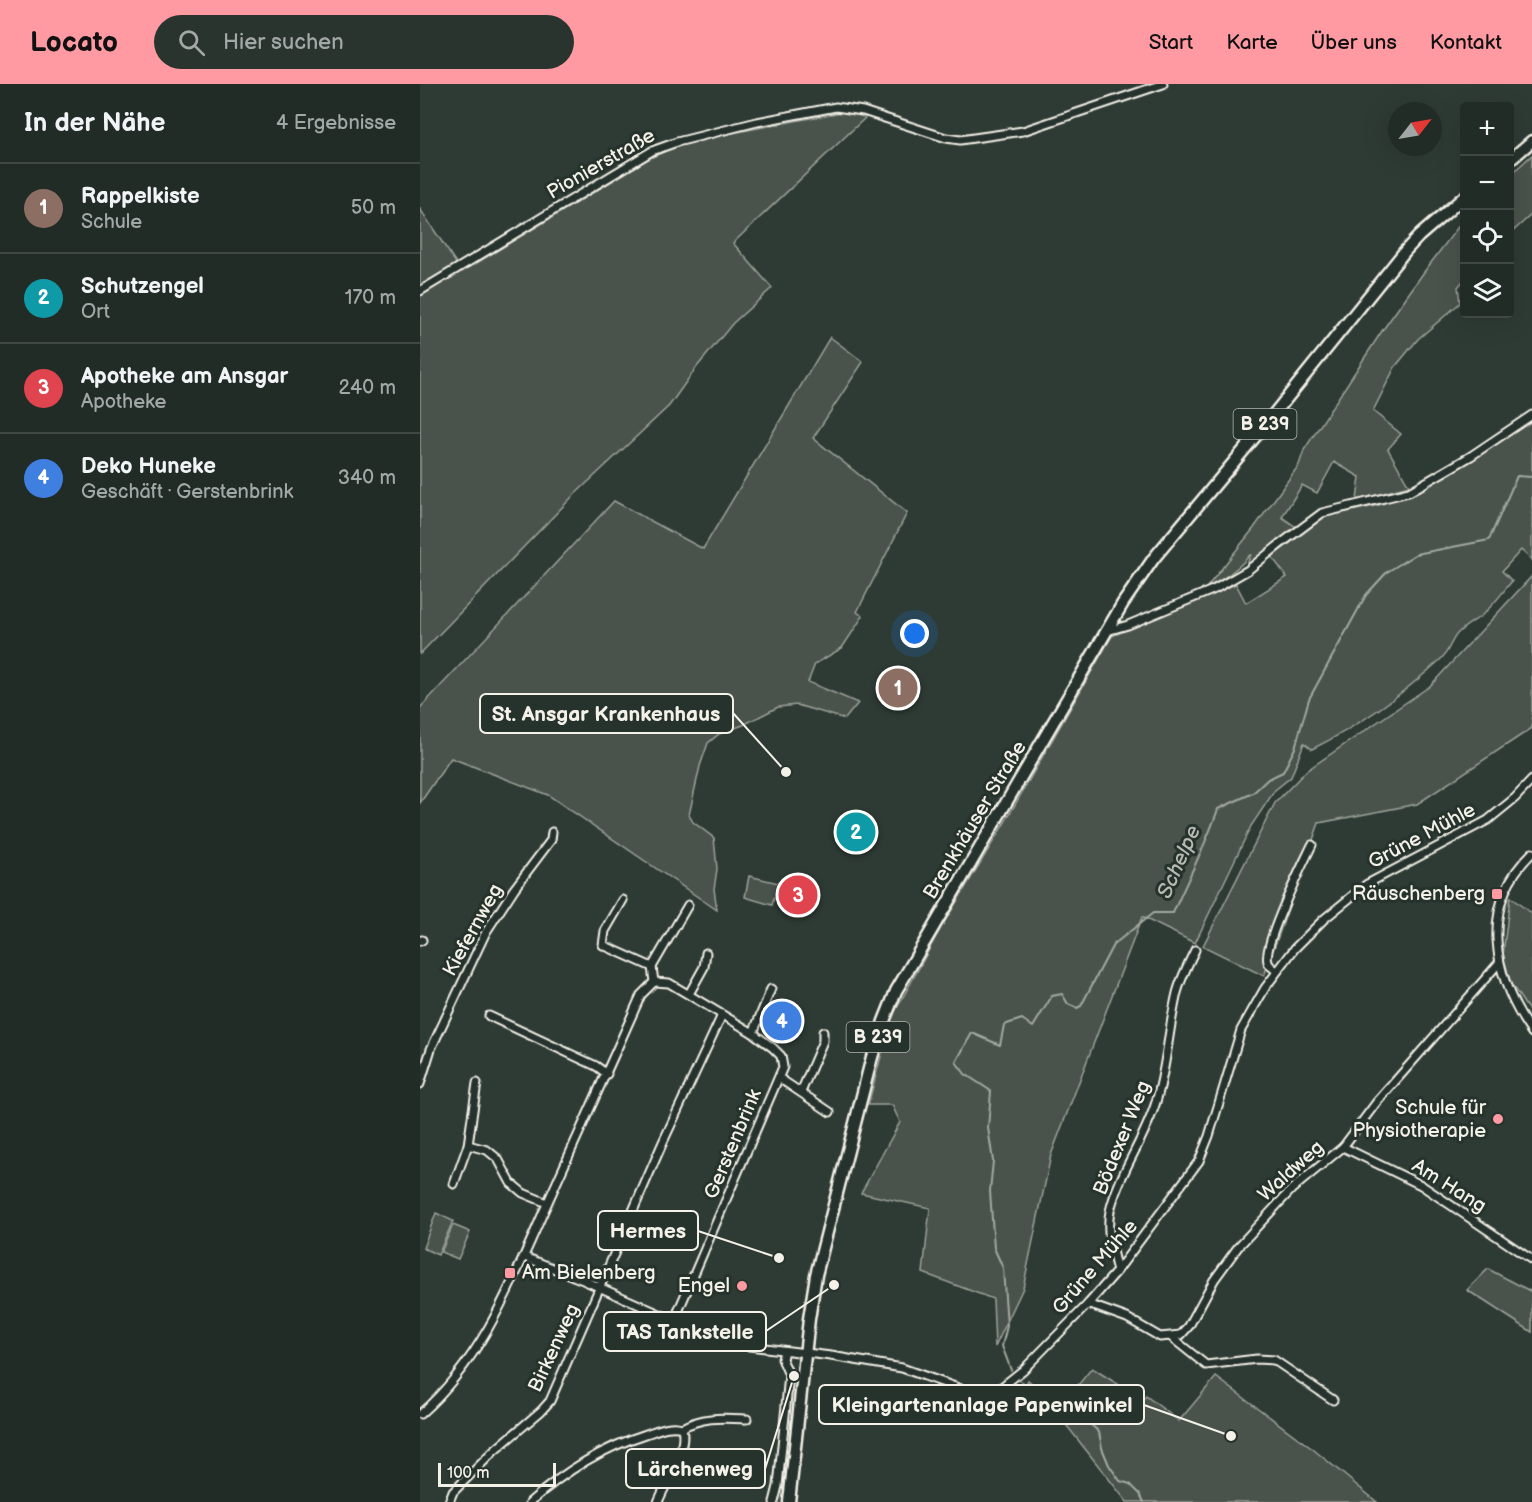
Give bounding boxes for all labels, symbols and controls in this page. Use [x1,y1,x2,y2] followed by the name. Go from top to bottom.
[154,15,574,69] search box
[30,26,118,59] text: Locato
[175,26,208,59] icon: search
[223,29,344,56] text: Hier suchen
[1149,30,1193,55] text: Start
[1226,30,1278,55] text: Karte
[1311,30,1397,55] text: Über uns
[1430,30,1502,55] text: Kontakt
[1388,102,1442,156] north arrow
[1460,102,1514,318] map controls
[1460,102,1514,156] button: +
[24,108,166,139] text: In der Nähe
[276,111,396,135] text: 4 Ergebnisse
[543,123,659,205] street label: Pionierstraße
[1460,156,1514,210] button: −
[81,183,200,210] text: Rappelkiste
[39,196,48,220] text: 1
[351,196,396,220] text: 50 m
[81,210,142,234] text: Schule
[1460,210,1514,264] button: locate
[1460,264,1514,318] button: layers
[81,273,204,300] text: Schutzengel
[38,286,49,310] text: 2
[345,286,396,310] text: 170 m
[81,300,110,324] text: Ort
[81,363,288,390] text: Apotheke am Ansgar
[38,376,49,400] text: 3
[339,376,396,400] text: 240 m
[81,390,166,414] text: Apotheke
[1234,409,1296,439] road number: B 239
[81,453,216,480] text: Deko Huneke
[38,466,49,490] text: 4
[338,466,396,490] text: 340 m
[81,480,293,504] text: Geschäft · Gerstenbrink
[900,619,929,648] your location
[878,666,918,710] pin: 1
[480,694,733,733] callout: St. Ansgar Krankenhaus
[492,702,720,727] text: St. Ansgar Krankenhaus
[918,736,1032,903] street label: Brenkhäuser Straße
[1364,798,1480,874] street label: Grüne Mühle
[836,810,876,855] pin: 2
[1152,821,1206,903] water label: Schelpe
[778,872,818,918] pin: 3
[438,880,508,980] street label: Kiefernweg
[1352,882,1485,906] place label: Räuschenberg
[1490,887,1504,901] marker: Räuschenberg
[762,998,802,1044] pin: 4
[846,1022,910,1052] road number: B 239
[1088,1077,1156,1199] street label: Bödexer Weg
[699,1085,767,1203] street label: Gerstenbrink
[1352,1096,1487,1143] place label: Schule für Physiotherapie
[1491,1112,1505,1126] marker: Schule für Physiotherapie
[1253,1135,1329,1207] street label: Waldweg
[1407,1154,1491,1218] street label: Am Hang
[598,1211,698,1250] callout: Hermes
[1047,1215,1143,1319] street label: Grüne Mühle
[610,1219,686,1244] text: Hermes
[522,1261,656,1285] place label: Am Bielenberg
[503,1266,517,1280] marker: Am Bielenberg
[678,1274,730,1298] place label: Engel
[735,1279,749,1293] marker: Engel
[523,1300,585,1396] street label: Birkenweg
[604,1312,766,1351] callout: TAS Tankstelle
[616,1320,754,1345] text: TAS Tankstelle
[819,1385,1144,1424] callout: Kleingartenanlage Papenwinkel
[832,1393,1133,1418] text: Kleingartenanlage Papenwinkel
[626,1449,765,1488] callout: Lärchenweg
[637,1457,753,1482] text: Lärchenweg
[438,1460,556,1488] scale bar
[447,1464,490,1483] text: 100 m

